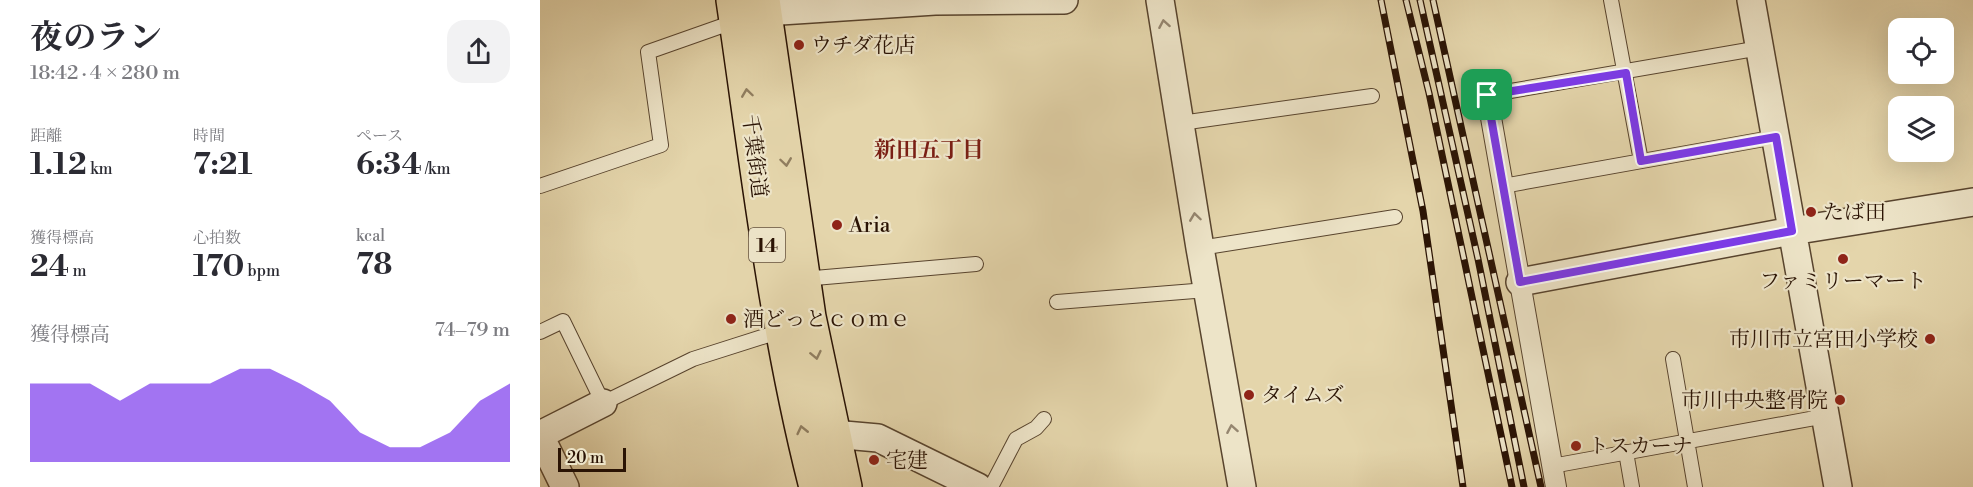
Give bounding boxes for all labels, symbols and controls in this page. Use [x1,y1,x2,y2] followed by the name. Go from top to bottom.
[30,18,162,59] text: 夜のラン
[1888,18,1954,162] map controls
[1888,18,1954,84] button: locate
[1158,19,1171,29] one-way arrow
[447,20,510,83] button: share
[811,33,915,59] place label: ウチダ花店
[792,38,806,52] marker: ウチダ花店
[30,61,180,86] text: 18:42 · 4 × 280 m
[1461,69,1512,120] pin
[1470,78,1503,111] icon: arrive
[741,88,753,98] one-way arrow
[1888,96,1954,162] button: layers
[736,113,772,199] street label: 千葉街道
[30,126,62,146] text: 距離
[193,126,225,146] text: 時間
[356,126,403,146] text: ペース
[874,137,984,164] district label: 新田五丁目
[30,146,87,184] text: 1.12
[193,146,252,184] text: 7:21
[356,146,422,184] text: 6:34
[780,157,792,166] one-way arrow
[87,159,113,179] text: km
[422,159,450,179] text: /km
[1823,200,1886,226] place label: たば田
[1804,205,1818,219] marker: たば田
[1189,212,1202,222] one-way arrow
[848,213,891,239] place label: Aria
[830,218,844,232] marker: Aria
[356,226,385,246] text: kcal
[30,228,94,248] text: 獲得標高
[193,228,241,248] text: 心拍数
[749,228,785,262] road number: 14
[356,246,392,284] text: 78
[30,248,69,286] text: 24
[193,248,244,286] text: 170
[1836,252,1850,266] marker: ファミリーマート
[69,261,86,281] text: m
[244,261,280,281] text: bpm
[1759,269,1927,295] place label: ファミリーマート
[743,307,911,333] place label: 酒どっとｃｏｍｅ
[724,312,738,326] marker: 酒どっとｃｏｍｅ
[435,318,510,343] text: 74–79 m
[30,323,110,348] text: 獲得標高
[1729,327,1918,353] place label: 市川市立宮田小学校
[1923,332,1937,346] marker: 市川市立宮田小学校
[808,349,821,359] one-way arrow
[1261,383,1345,409] place label: タイムズ
[1242,388,1256,402] marker: タイムズ
[1681,388,1828,414] place label: 市川中央整骨院
[1833,393,1847,407] marker: 市川中央整骨院
[796,425,809,435] one-way arrow
[1226,425,1239,435] one-way arrow
[1588,434,1693,460] place label: トスカーナ
[1569,439,1583,453] marker: トスカーナ
[558,445,626,472] scale bar
[567,448,604,468] text: 20 m
[886,448,928,474] place label: 宅建
[867,453,881,467] marker: 宅建

